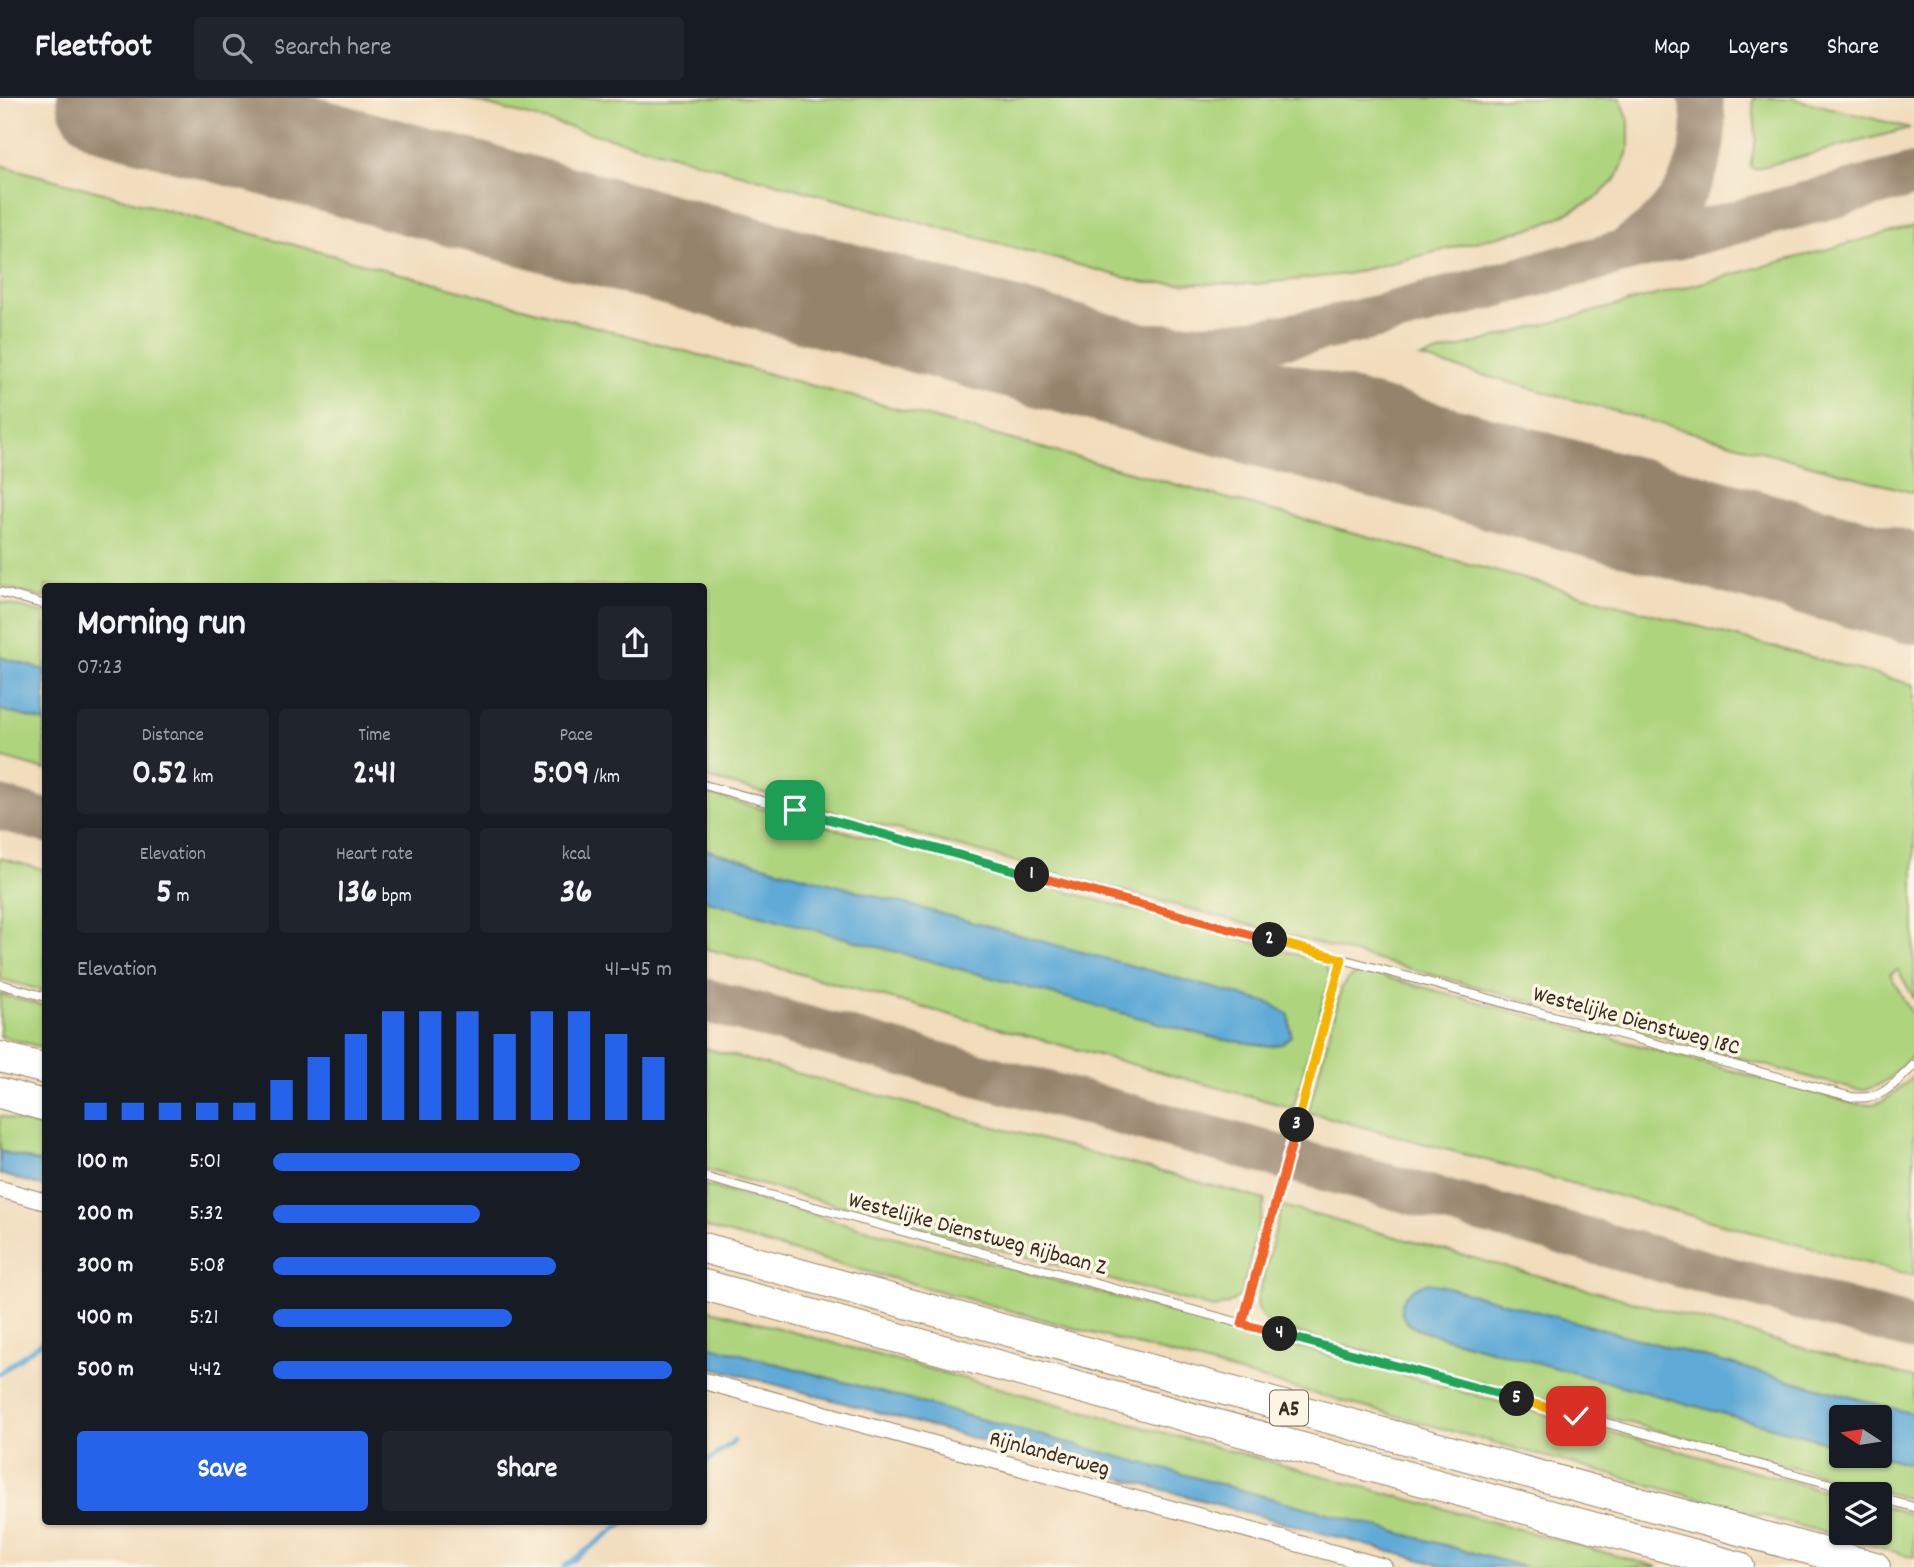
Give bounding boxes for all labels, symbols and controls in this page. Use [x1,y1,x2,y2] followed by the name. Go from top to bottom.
[194,17,684,80] search box
[35,25,152,72] text: Fleetfoot
[218,29,256,67] icon: search
[274,30,391,67] text: Search here
[1654,31,1690,65] text: Map
[1728,31,1789,65] text: Layers
[1827,31,1879,65] text: Share
[77,598,246,653] text: Morning run
[598,606,672,680] button: share
[77,652,122,685] text: 07:23
[142,723,204,750] text: Distance
[358,723,391,750] text: Time
[559,723,593,750] text: Pace
[132,750,188,800] text: 0.52
[353,750,396,800] text: 2:41
[532,750,589,800] text: 5:09
[188,765,214,792] text: km
[589,765,620,792] text: /km
[765,780,825,840] pin
[776,791,814,829] icon: arrive
[140,842,206,869] text: Elevation
[336,842,413,869] text: Heart rate
[562,842,591,869] text: kcal
[1014,858,1050,892] pin: 1
[1029,861,1034,888] text: 1
[156,869,172,919] text: 5
[337,869,377,919] text: 136
[560,869,593,919] text: 36
[172,884,190,911] text: m
[377,884,412,911] text: bpm
[1252,922,1288,958] pin: 2
[1265,926,1274,953] text: 2
[77,954,157,987] text: Elevation
[605,954,672,987] text: 41–45 m
[1529,979,1743,1066] street label: Westelijke Dienstweg 18C
[1280,1108,1314,1142] pin: 3
[1292,1111,1301,1138] text: 3
[77,1146,128,1179] text: 100 m
[189,1146,221,1179] text: 5:01
[844,1185,1111,1286] street label: Westelijke Dienstweg Rijbaan Z
[77,1198,133,1231] text: 200 m
[189,1198,224,1231] text: 5:32
[77,1250,133,1283] text: 300 m
[189,1250,225,1283] text: 5:08
[77,1302,133,1335] text: 400 m
[189,1302,219,1335] text: 5:21
[1262,1316,1298,1352] pin: 4
[1276,1320,1283,1347] text: 4
[77,1354,134,1387] text: 500 m
[189,1354,222,1387] text: 4:42
[1500,1382,1534,1416] pin: 5
[1512,1385,1521,1412] text: 5
[1546,1386,1606,1446] pin
[1270,1390,1308,1426] road number: A5
[1557,1397,1595,1435] icon: check
[1829,1405,1892,1468] north arrow
[1829,1405,1892,1545] map controls
[985,1423,1113,1487] street label: Rijnlanderweg
[77,1431,368,1511] button: Save
[382,1431,672,1511] button: Share
[1829,1482,1892,1545] button: layers

